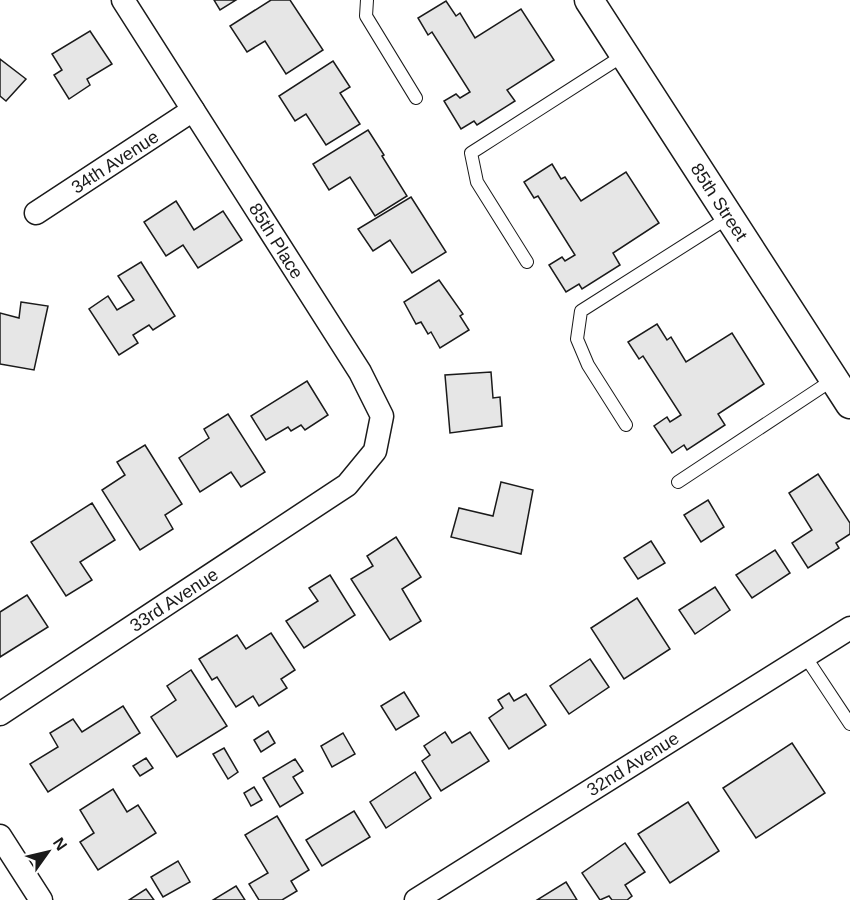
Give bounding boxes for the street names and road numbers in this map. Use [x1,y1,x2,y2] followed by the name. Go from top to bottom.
[68,126,162,198] street label: 34th Avenue
[687,160,751,244] street label: 85th Street
[245,200,307,282] street label: 85th Place
[126,564,222,636] street label: 33rd Avenue
[583,728,683,800] street label: 32nd Avenue

